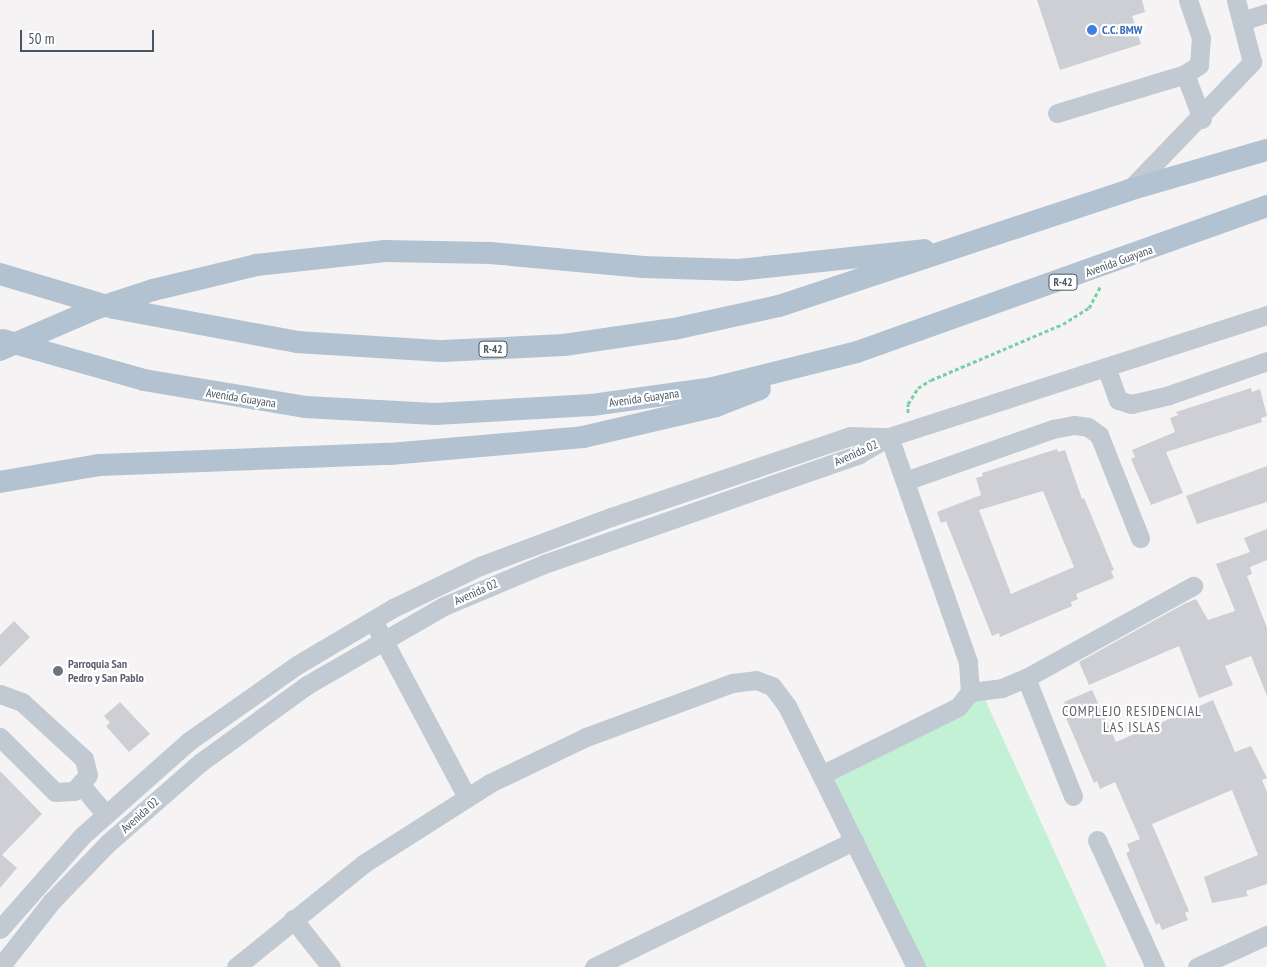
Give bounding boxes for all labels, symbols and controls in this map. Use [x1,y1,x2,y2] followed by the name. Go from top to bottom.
[22,20,156,52] scale bar
[1102,23,1143,37] place label: C.C. BMW
[1086,24,1098,36] marker: C.C. BMW
[28,29,54,48] text: 50 m
[1083,242,1155,280] street label: Avenida Guayana
[1048,274,1078,290] road number: R-42
[478,340,508,358] road number: R-42
[205,385,277,411] street label: Avenida Guayana
[608,386,680,410] street label: Avenida Guayana
[832,437,880,469] street label: Avenida 02
[452,576,500,608] street label: Avenida 02
[68,657,144,685] place label: Parroquia San Pedro y San Pablo
[52,665,64,677] marker: Parroquia San Pedro y San Pablo
[1060,703,1204,736] district label: COMPLEJO RESIDENCIAL LAS ISLAS
[118,794,162,836] street label: Avenida 02

